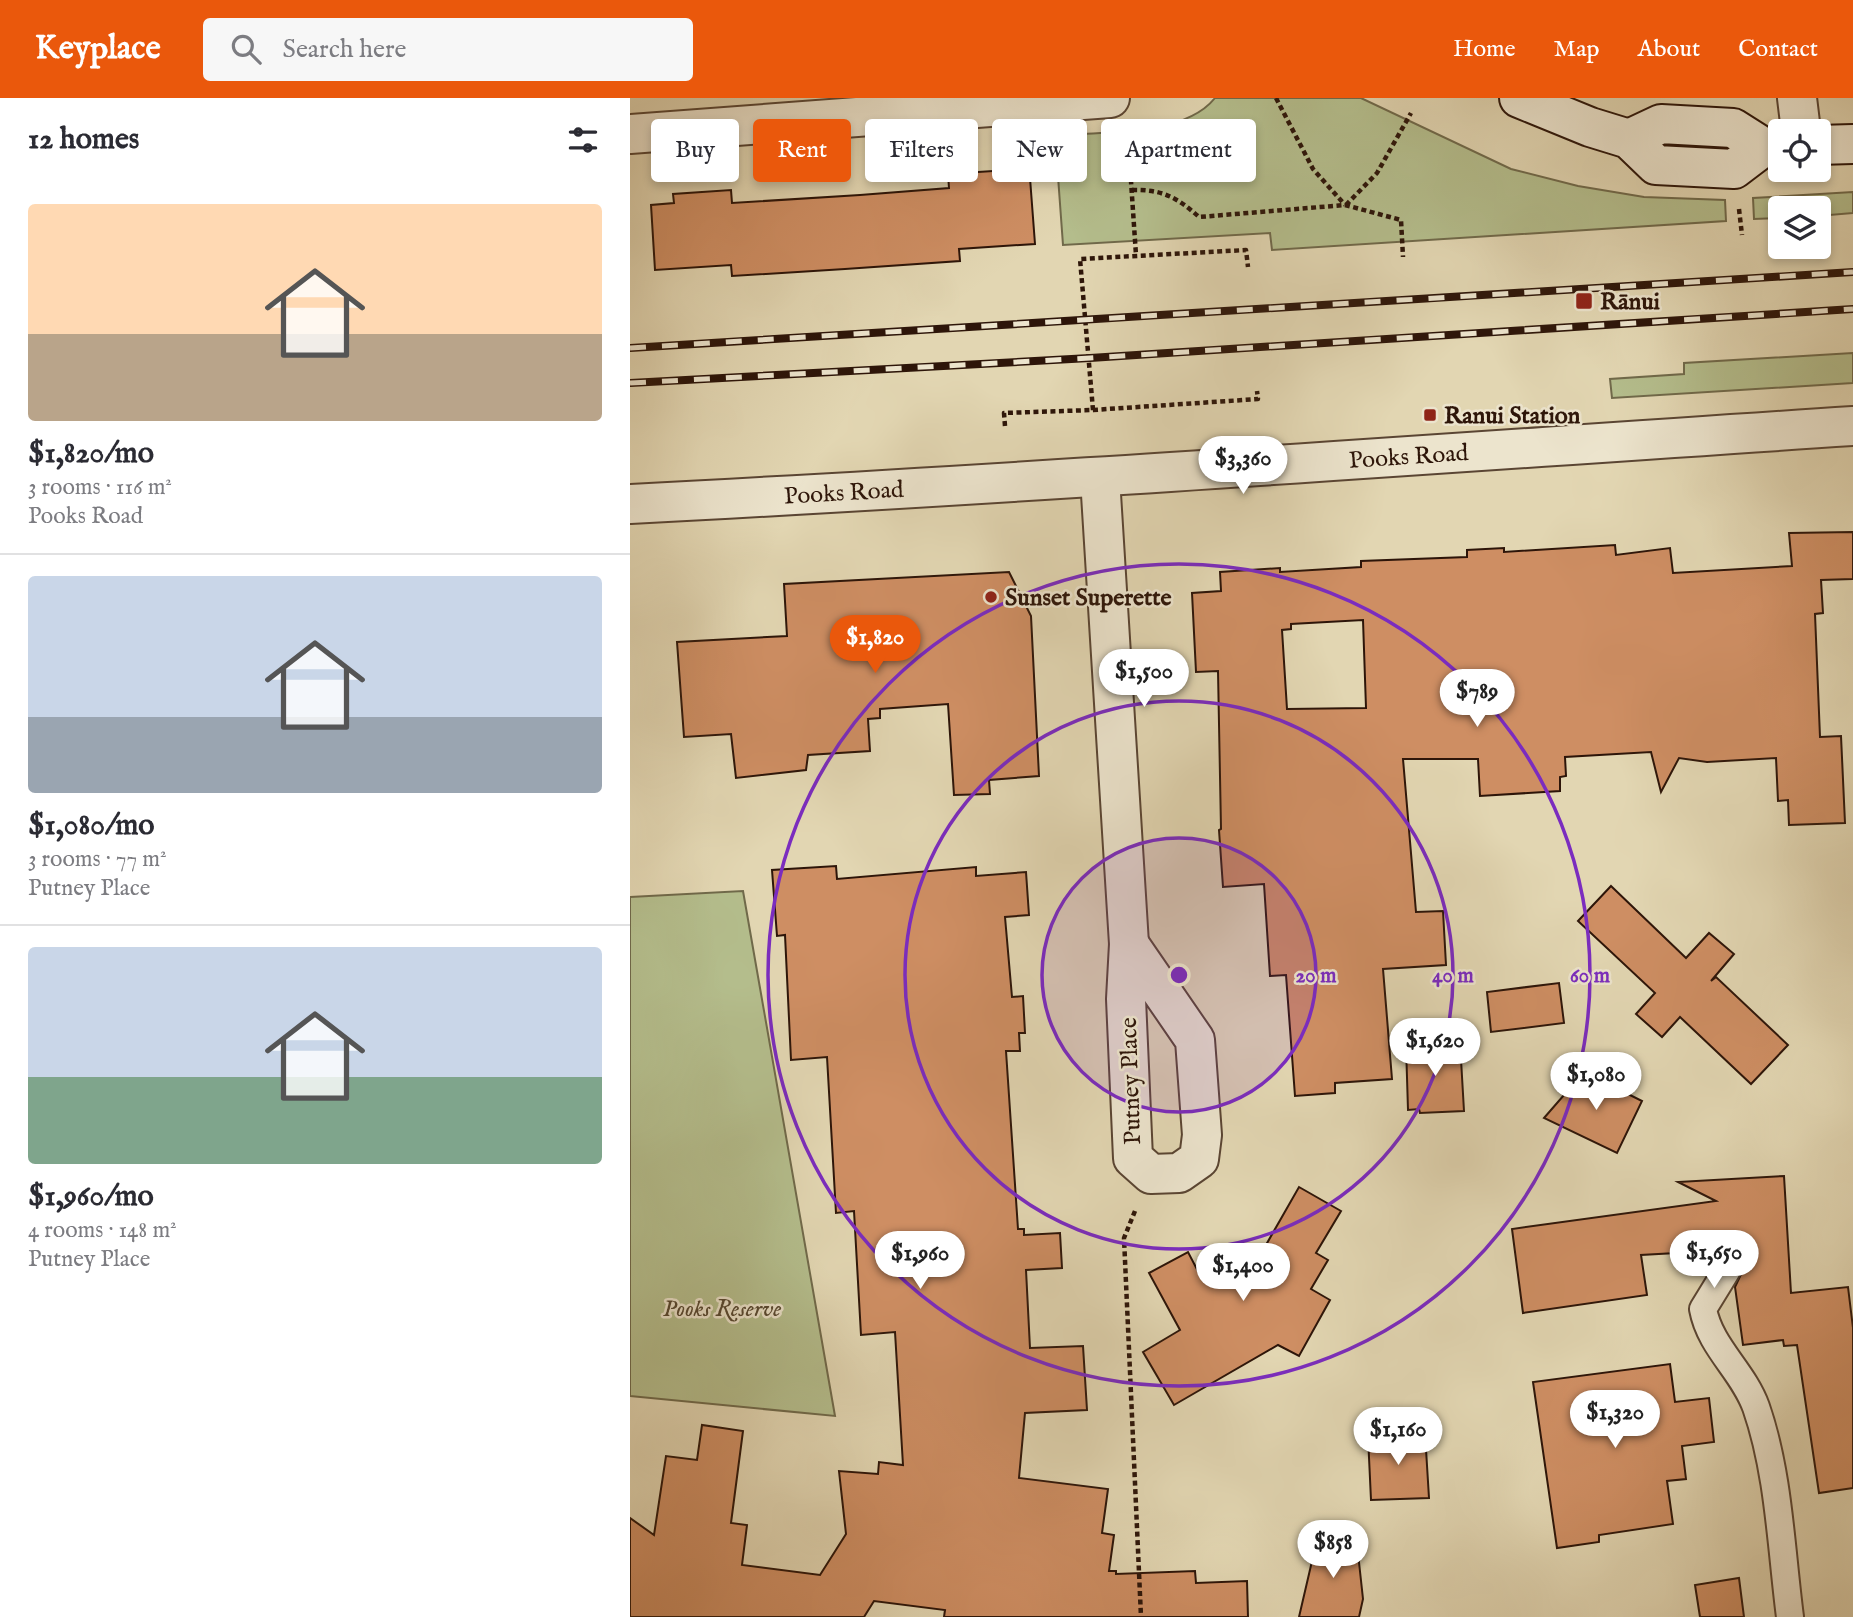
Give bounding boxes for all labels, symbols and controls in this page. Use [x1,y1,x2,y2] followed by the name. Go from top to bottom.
[203,18,693,81] search box
[35,28,161,70] text: Keyplace
[227,30,265,68] icon: search
[283,33,407,66] text: Search here
[1453,34,1516,65] text: Home
[1554,34,1600,65] text: Map
[1638,34,1700,65] text: About
[1738,34,1818,65] text: Contact
[651,119,739,182] chip: Buy
[753,119,851,182] chip: Rent
[865,119,978,182] chip: Filters
[992,119,1087,182] chip: New
[1101,119,1256,182] chip: Apartment
[1768,119,1831,259] map controls
[1768,119,1831,182] button: locate
[28,121,139,159] text: 12 homes
[564,121,602,159] icon: filters
[1768,196,1831,259] button: layers
[252,250,378,376] icon: home
[1600,287,1661,318] place label: Rānui
[1574,291,1594,311] marker: Rānui
[1444,401,1581,432] place label: Ranui Station
[1422,407,1438,423] marker: Ranui Station
[28,435,154,473] text: $1,820/mo
[1186,436,1300,496] pin: $3,360
[1348,438,1470,477] street label: Pooks Road
[1214,444,1272,473] text: $3,360
[28,473,172,502] text: 3 rooms · 116 m²
[783,475,905,513] street label: Pooks Road
[28,502,143,531] text: Pooks Road
[1005,583,1172,614] place label: Sunset Superette
[983,589,999,605] marker: Sunset Superette
[818,616,932,675] pin: $1,820
[252,622,378,748] icon: home
[846,623,904,652] text: $1,820
[1087,650,1201,709] pin: $1,500
[1115,657,1173,686] text: $1,500
[1436,670,1518,729] pin: $789
[1456,677,1498,706] text: $789
[28,807,154,845] text: $1,080/mo
[28,845,167,874] text: 3 rooms · 77 m²
[28,874,150,903] text: Putney Place
[1167,963,1191,987] centre of rings
[1296,963,1337,990] text: 20 m
[1432,963,1474,990] text: 40 m
[1570,963,1611,990] text: 60 m
[252,993,378,1119] icon: home
[1114,1017,1149,1145] street label: Putney Place
[1378,1018,1492,1078] pin: $1,620
[1405,1026,1465,1055] text: $1,620
[1539,1052,1653,1112] pin: $1,080
[1566,1060,1626,1089] text: $1,080
[28,1178,154,1216] text: $1,960/mo
[28,1216,177,1245] text: 4 rooms · 148 m²
[1657,1230,1771,1290] pin: $1,650
[863,1232,977,1291] pin: $1,960
[1686,1238,1742,1267] text: $1,650
[891,1239,949,1268] text: $1,960
[1186,1244,1300,1303] pin: $1,400
[28,1245,150,1274] text: Putney Place
[1212,1251,1274,1280] text: $1,400
[663,1294,781,1325] park label: Pooks Reserve
[1558,1390,1672,1450] pin: $1,320
[1586,1398,1644,1427] text: $1,320
[1341,1408,1455,1467] pin: $1,160
[1370,1415,1427,1444] text: $1,160
[1292,1520,1374,1580] pin: $858
[1313,1528,1353,1557] text: $858

